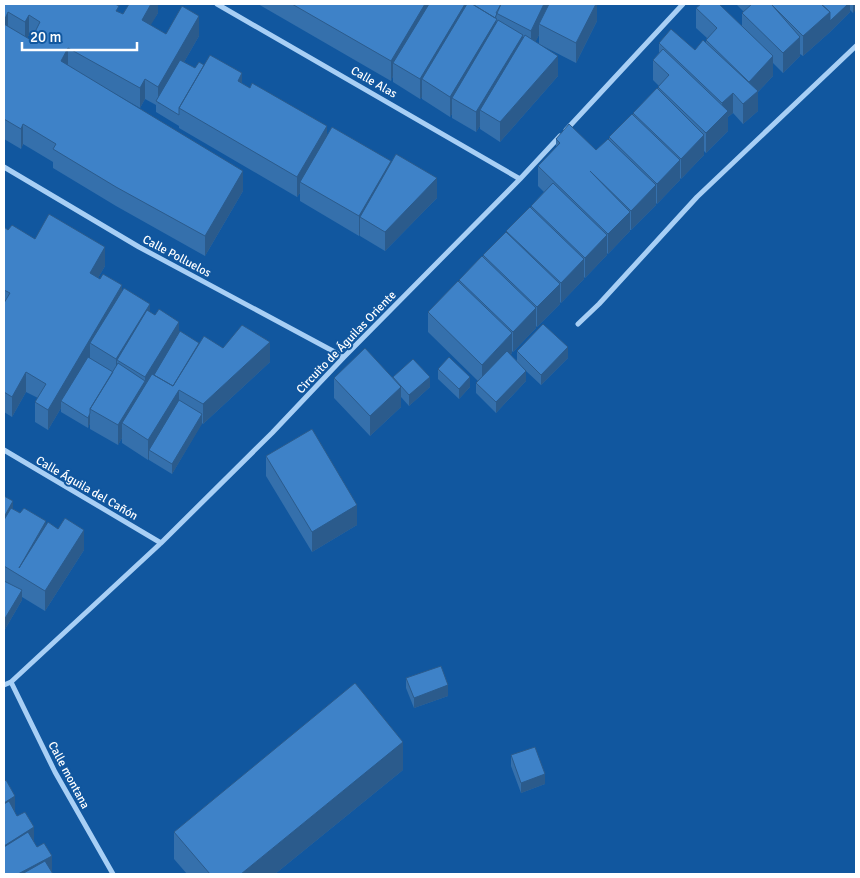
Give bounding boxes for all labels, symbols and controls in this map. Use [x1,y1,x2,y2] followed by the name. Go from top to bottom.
[22,20,138,52] scale bar
[30,28,61,46] text: 20 m
[348,63,399,102] street label: Calle Alas
[140,232,214,281] street label: Calle Polluelos
[293,288,399,397] street label: Circuito de Águilas Oriente
[33,453,140,524] street label: Calle Águila del Cañón
[45,739,93,811] street label: Calle montana

